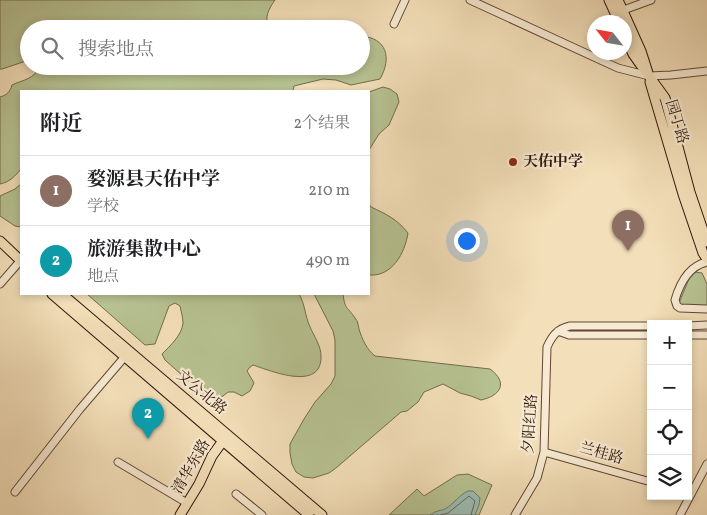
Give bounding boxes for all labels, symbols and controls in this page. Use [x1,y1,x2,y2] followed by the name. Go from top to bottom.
[587,15,632,60] north arrow
[20,20,370,75] search box
[38,34,66,62] icon: search
[78,37,154,63] text: 搜索地点
[659,97,693,147] street label: 园丁路
[40,110,82,139] text: 附近
[293,113,350,135] text: 2个结果
[523,152,583,173] place label: 天佑中学
[507,156,519,168] marker: 天佑中学
[87,167,220,193] text: 婺源县天佑中学
[53,180,59,202] text: 1
[308,180,350,202] text: 210 m
[87,196,119,218] text: 学校
[612,210,644,251] pin: 1
[454,228,480,254] your location
[87,237,201,263] text: 旅游集散中心
[52,250,60,272] text: 2
[305,250,350,272] text: 490 m
[87,266,119,288] text: 地点
[647,320,692,500] map controls
[647,320,692,365] button: +
[647,365,692,410] button: −
[171,366,231,420] street label: 文公北路
[518,393,544,455] street label: 夕阳红路
[132,398,164,439] pin: 2
[647,410,692,455] button: locate
[168,436,216,498] street label: 清华东路
[576,438,626,470] street label: 兰桂路
[647,455,692,500] button: layers

